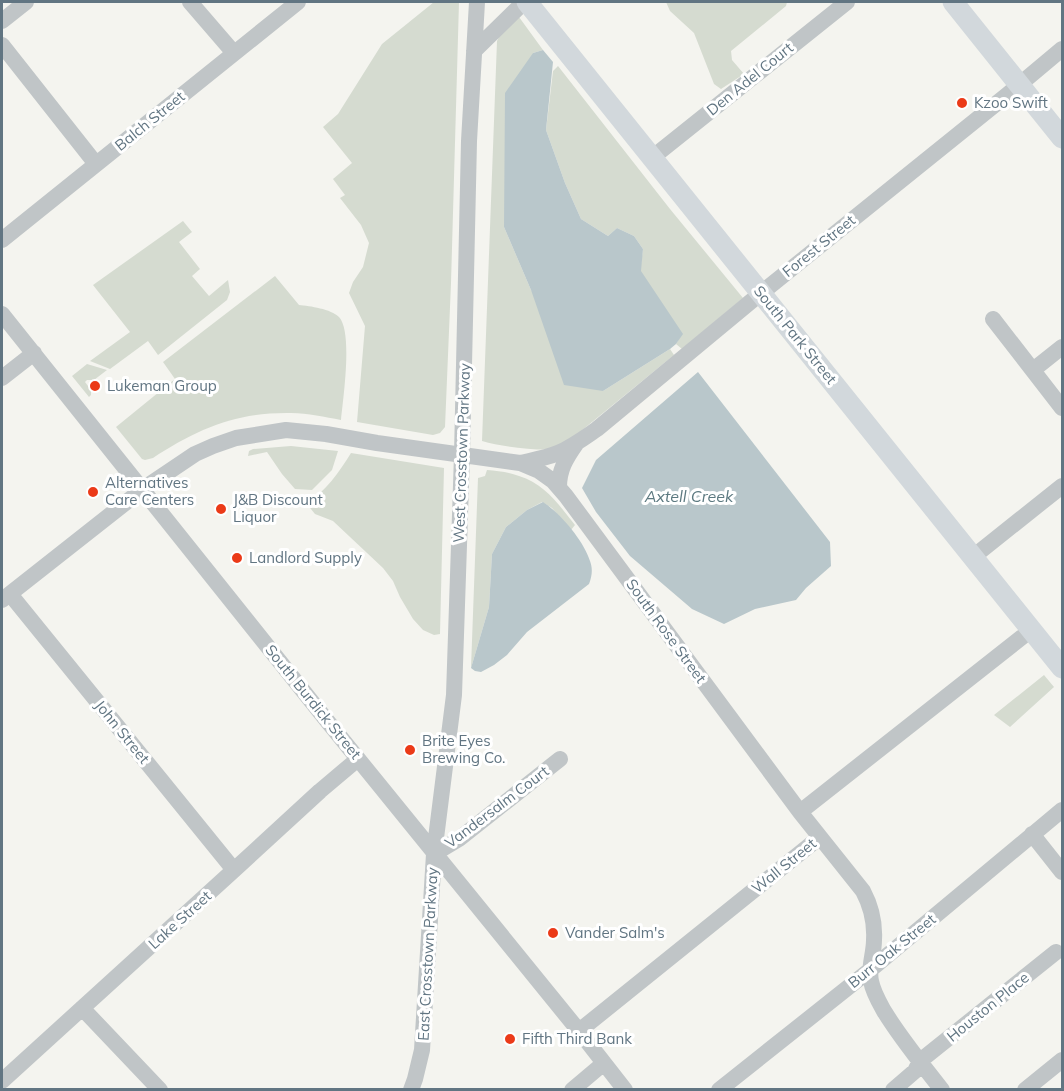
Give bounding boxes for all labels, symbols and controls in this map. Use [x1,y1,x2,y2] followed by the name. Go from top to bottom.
[703,38,797,119] street label: Den Adel Court
[111,87,188,155] street label: Balch Street
[974,93,1048,112] place label: Kzoo Swift
[955,96,969,110] marker: Kzoo Swift
[778,210,859,281] street label: Forest Street
[750,281,841,388] street label: South Park Street
[449,363,474,543] street label: West Crosstown Parkway
[107,376,217,395] place label: Lukeman Group
[88,379,102,393] marker: Lukeman Group
[105,473,194,509] place label: Alternatives Care Centers
[86,485,100,499] marker: Alternatives Care Centers
[644,486,734,506] water label: Axtell Creek
[233,490,323,526] place label: J&B Discount Liquor
[214,502,228,516] marker: J&B Discount Liquor
[249,548,362,567] place label: Landlord Supply
[230,551,244,565] marker: Landlord Supply
[622,575,711,687] street label: South Rose Street
[261,641,365,763] street label: South Burdick Street
[91,696,154,767] street label: John Street
[422,731,505,767] place label: Brite Eyes Brewing Co.
[403,743,417,757] marker: Brite Eyes Brewing Co.
[441,761,552,852] street label: Vandersalm Court
[748,834,820,897] street label: Wall Street
[413,867,442,1041] street label: East Crosstown Parkway
[144,886,215,953] street label: Lake Street
[844,909,939,992] street label: Burr Oak Street
[565,923,665,942] place label: Vander Salm's
[546,926,560,940] marker: Vander Salm's
[943,968,1033,1046] street label: Houston Place
[522,1029,632,1048] place label: Fifth Third Bank
[503,1032,517,1046] marker: Fifth Third Bank

